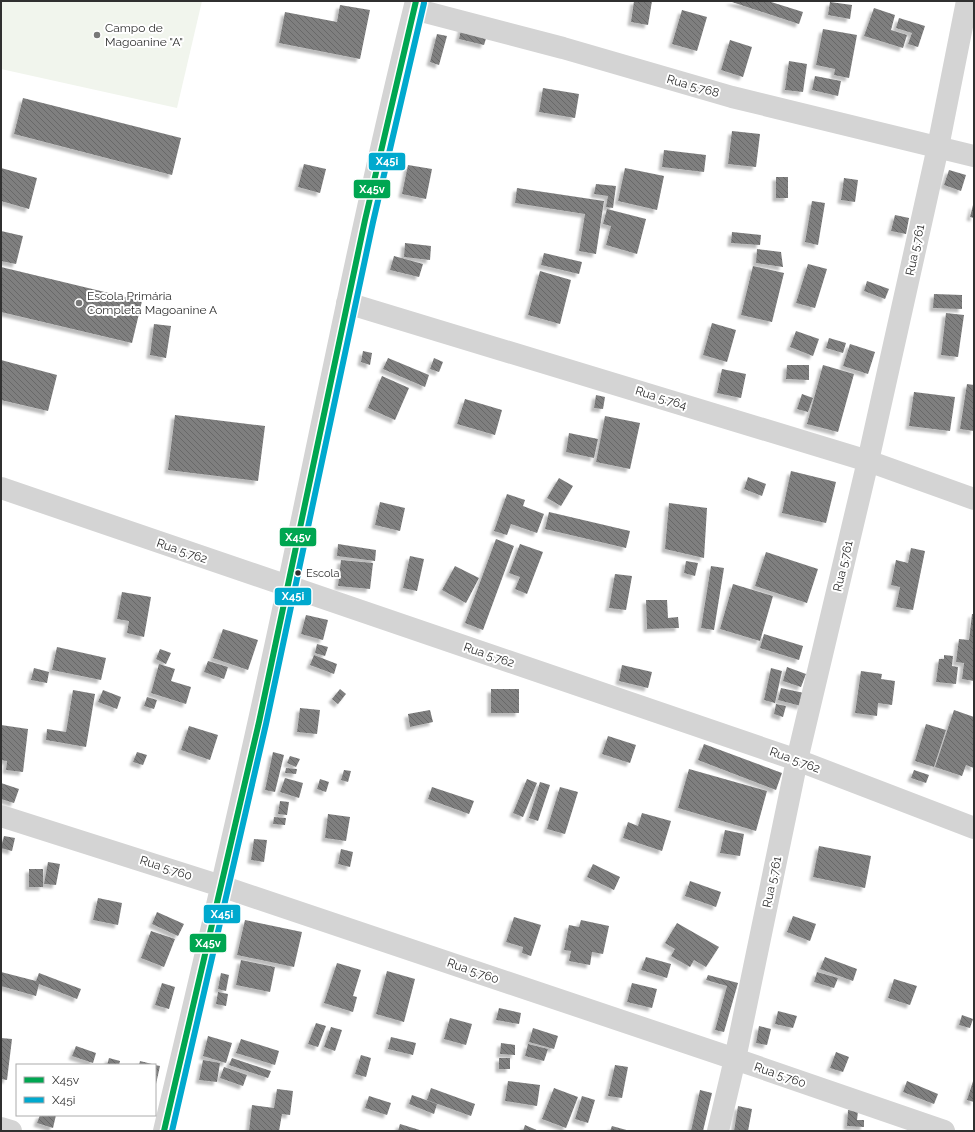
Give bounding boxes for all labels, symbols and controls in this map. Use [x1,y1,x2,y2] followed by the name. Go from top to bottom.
[105,21,183,49] place label: Campo de Magoanine "A"
[92,30,102,40] marker: Campo de Magoanine "A"
[665,72,721,100] street label: Rua 5.768
[368,152,406,171] line badge: X45i
[375,155,398,168] text: X45i
[353,179,391,199] line badge: X45v
[358,183,385,196] text: X45v
[903,223,927,277] street label: Rua 5.761
[87,289,217,317] place label: Escola Primária Completa Magoanine A
[74,298,84,308] marker: Escola Primária Completa Magoanine A
[634,384,689,413] street label: Rua 5.764
[279,527,317,547] line badge: X45v
[284,531,311,544] text: X45v
[155,536,209,566] street label: Rua 5.762
[830,539,856,593] street label: Rua 5.761
[306,567,340,580] place label: Escola
[293,568,303,578] marker: Escola
[274,587,312,606] line badge: X45i
[281,590,304,603] text: X45i
[462,640,516,670] street label: Rua 5.762
[768,744,822,776] street label: Rua 5.762
[138,853,194,883] street label: Rua 5.760
[760,855,784,909] street label: Rua 5.761
[203,904,241,924] line badge: X45i
[210,908,233,921] text: X45i
[189,933,227,953] line badge: X45v
[194,937,221,950] text: X45v
[445,956,501,986] street label: Rua 5.760
[752,1060,808,1090] street label: Rua 5.760
[16,1064,156,1116] legend
[52,1073,80,1087] text: X45v
[52,1093,75,1107] text: X45i

